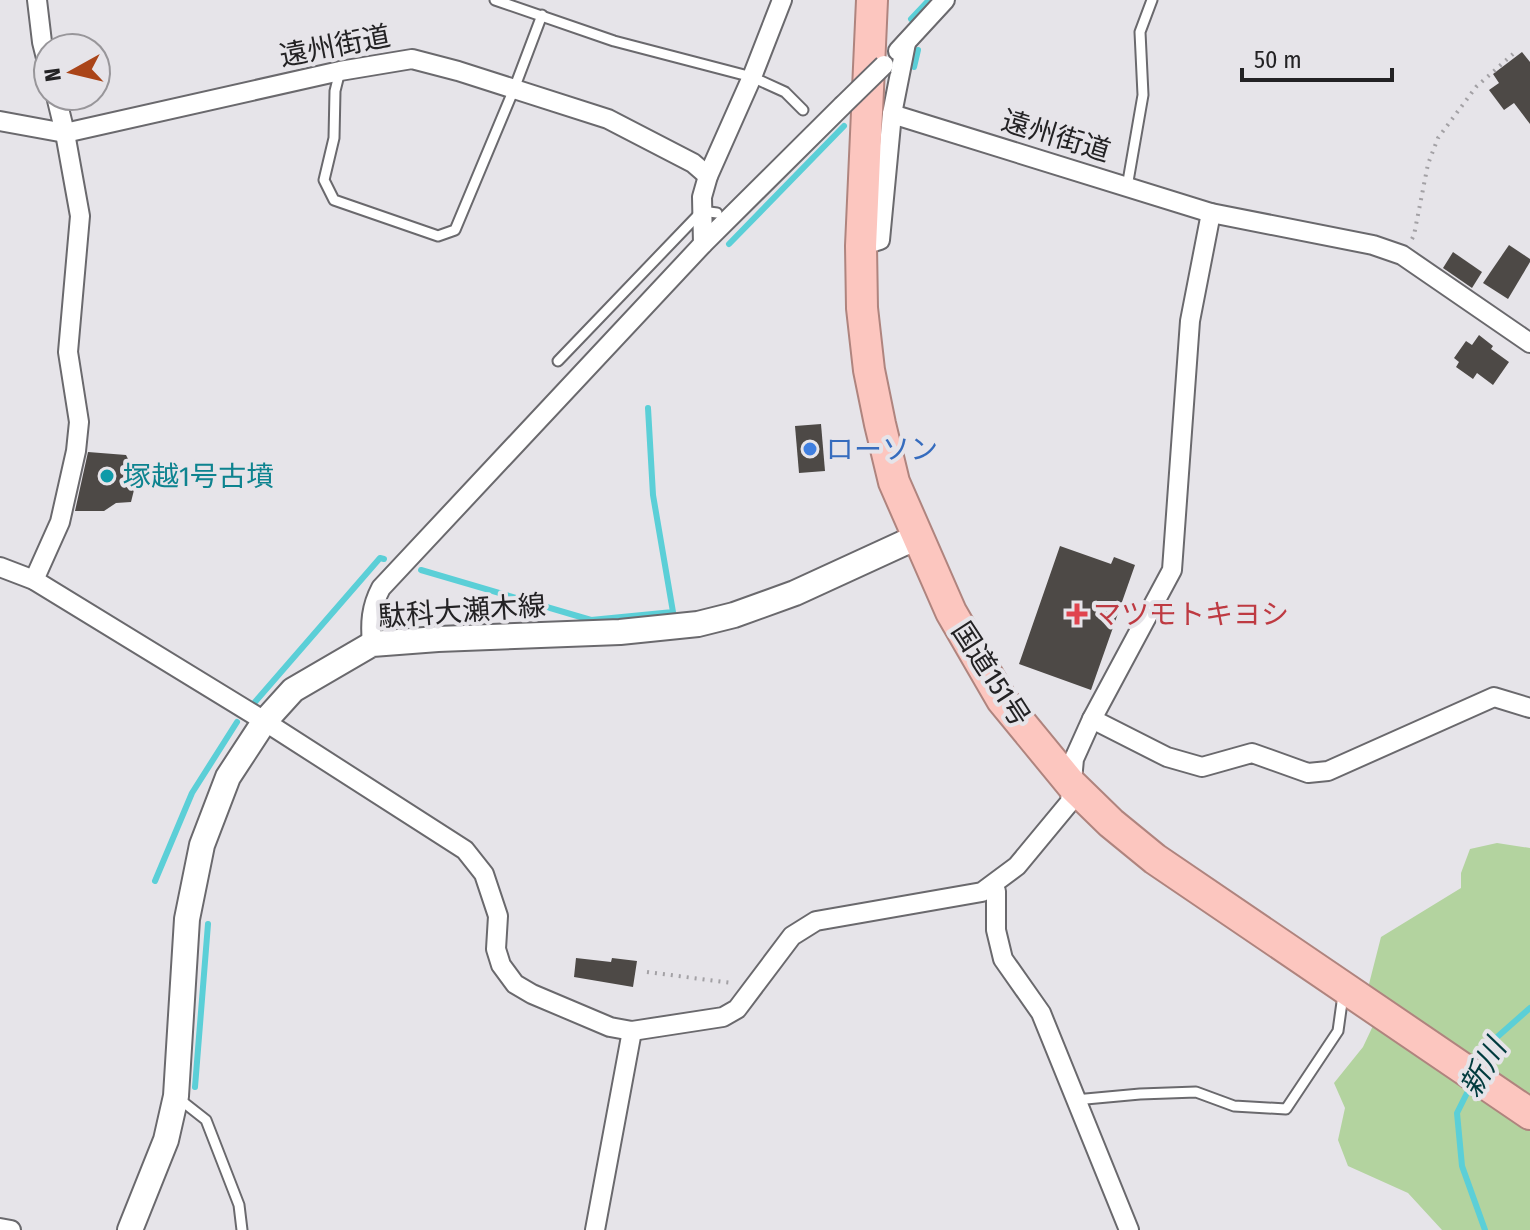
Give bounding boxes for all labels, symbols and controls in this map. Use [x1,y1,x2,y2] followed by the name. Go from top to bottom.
[277,19,393,73] street label: 遠州街道
[32,32,112,112] north arrow
[1242,32,1392,82] scale bar
[1254,46,1302,74] text: 50 m
[38,66,67,83] text: N
[998,104,1114,168] street label: 遠州街道
[826,433,938,466] place label: ローソン
[801,440,819,458] marker: ローソン
[123,460,274,493] place label: 塚越1号古墳
[98,467,116,485] marker: 塚越1号古墳
[377,589,547,633] street label: 駄科大瀬木線
[1093,598,1289,631] place label: マツモトキヨシ
[1068,605,1086,623] marker: マツモトキヨシ
[945,616,1037,732] street label: 国道151号
[1452,1030,1515,1103] water label: 新川

